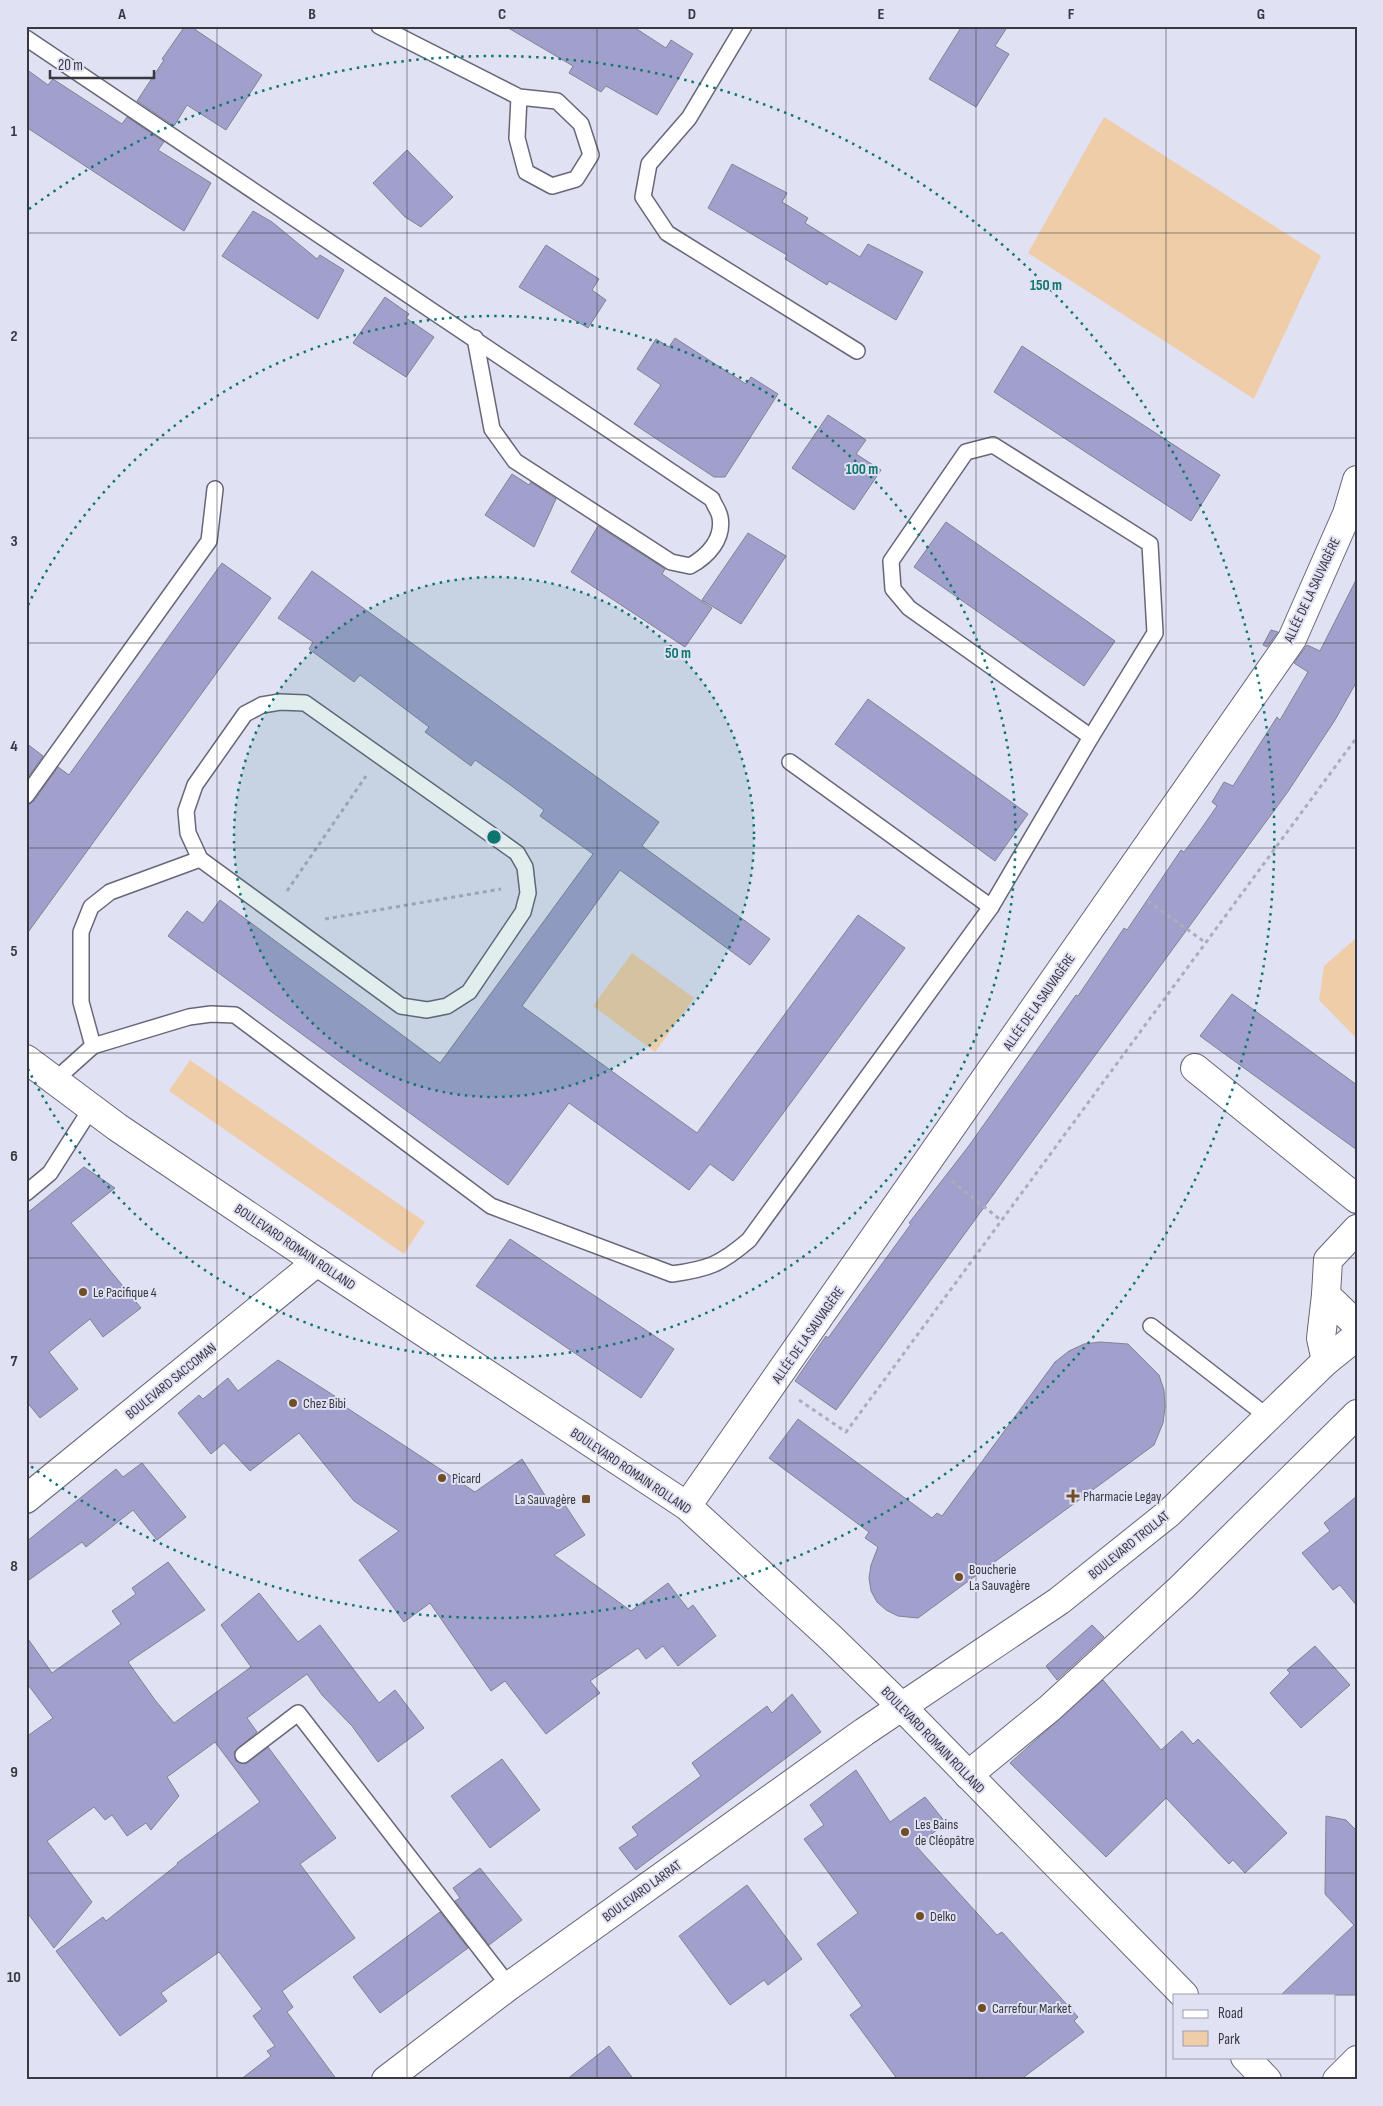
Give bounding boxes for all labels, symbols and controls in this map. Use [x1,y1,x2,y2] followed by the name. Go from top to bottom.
[117,5,126,24] text: A
[308,5,316,24] text: B
[498,5,506,24] text: C
[688,5,696,24] text: D
[878,5,885,24] text: E
[1068,5,1075,24] text: F
[1257,5,1265,24] text: G
[50,48,154,80] scale bar
[58,56,83,75] text: 20 m
[11,122,18,141] text: 1
[1030,276,1062,295] text: 150 m
[10,327,18,346] text: 2
[846,460,878,479] text: 100 m
[10,532,18,551] text: 3
[1280,534,1344,646] street label: ALLÉE DE LA SAUVAGÈRE
[665,644,691,663] text: 50 m
[10,737,18,756] text: 4
[485,828,503,846] centre of rings
[10,942,18,961] text: 5
[999,950,1079,1054] street label: ALLÉE DE LA SAUVAGÈRE
[10,1147,18,1166] text: 6
[231,1200,359,1294] street label: BOULEVARD ROMAIN ROLLAND
[768,1283,848,1387] street label: ALLÉE DE LA SAUVAGÈRE
[93,1284,157,1301] place label: Le Pacifique 4
[77,1286,89,1298] marker: Le Pacifique 4
[122,1339,220,1423] street label: BOULEVARD SACCOMAN
[11,1352,18,1371] text: 7
[303,1395,346,1412] place label: Chez Bibi
[287,1397,299,1409] marker: Chez Bibi
[567,1424,695,1518] street label: BOULEVARD ROMAIN ROLLAND
[452,1470,481,1487] place label: Picard
[436,1472,448,1484] marker: Picard
[1083,1488,1162,1505] place label: Pharmacie Legay
[1067,1490,1079,1502] marker: Pharmacie Legay
[515,1491,576,1508] place label: La Sauvagère
[580,1493,592,1505] marker: La Sauvagère
[1085,1507,1173,1583] street label: BOULEVARD TROLLAT
[10,1557,18,1576] text: 8
[969,1561,1030,1594] place label: Boucherie La Sauvagère
[953,1571,965,1583] marker: Boucherie La Sauvagère
[878,1683,989,1797] street label: BOULEVARD ROMAIN ROLLAND
[10,1763,18,1782] text: 9
[915,1816,974,1849] place label: Les Bains de Cléopâtre
[899,1826,911,1838] marker: Les Bains de Cléopâtre
[599,1856,685,1925] street label: BOULEVARD LARRAT
[930,1908,956,1925] place label: Delko
[914,1910,926,1922] marker: Delko
[7,1968,21,1987] text: 10
[1173,1994,1336,2058] legend
[992,2000,1072,2017] place label: Carrefour Market
[976,2002,988,2014] marker: Carrefour Market
[1218,2004,1243,2023] text: Road
[1218,2030,1240,2049] text: Park

